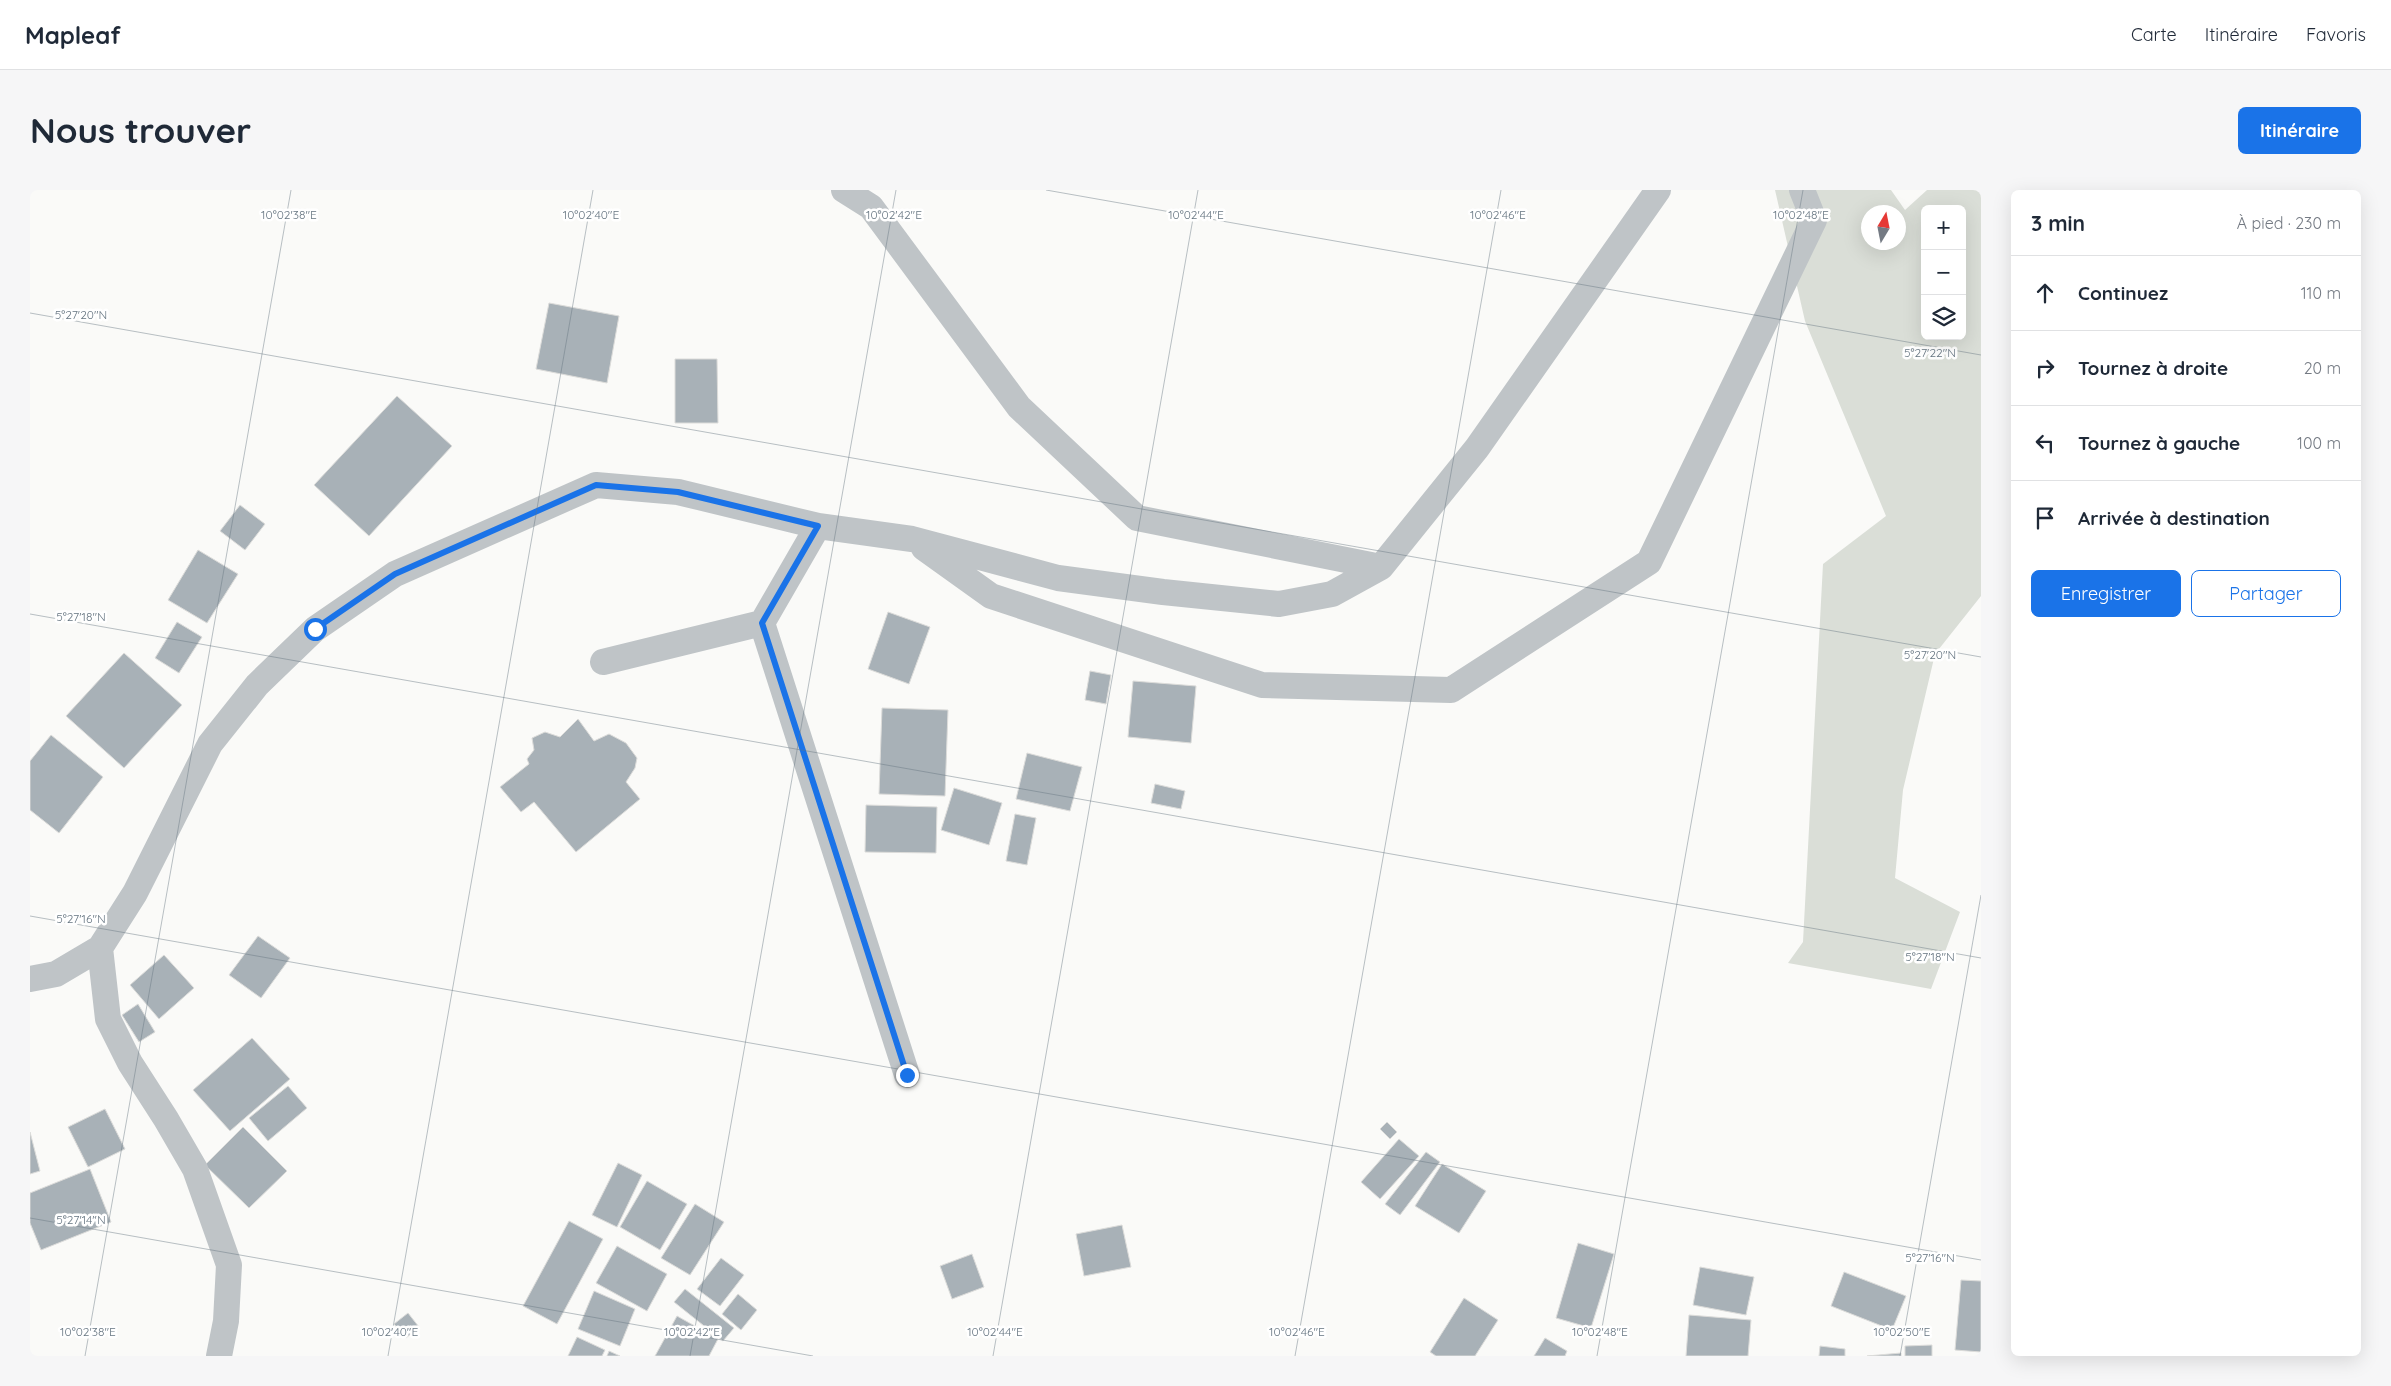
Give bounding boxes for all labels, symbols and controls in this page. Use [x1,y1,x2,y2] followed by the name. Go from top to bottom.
[25,20,121,50] text: Mapleaf
[2131,23,2177,46] text: Carte
[2205,23,2278,46] text: Itinéraire
[2306,23,2366,46] text: Favoris
[2238,107,2361,154] button: Itinéraire
[30,108,251,152] text: Nous trouver
[1861,205,1906,250] north arrow
[1921,205,1966,340] map controls
[1921,205,1966,250] button: +
[261,207,317,222] text: 10°02'38"E
[563,207,619,222] text: 10°02'40"E
[866,207,922,222] text: 10°02'42"E
[1168,207,1224,222] text: 10°02'44"E
[1470,207,1526,222] text: 10°02'46"E
[1773,207,1829,222] text: 10°02'48"E
[2031,210,2085,236] text: 3 min
[2237,213,2341,233] text: À pied · 230 m
[1921,250,1966,295] button: −
[2031,279,2059,307] icon: ahead
[2078,281,2168,305] text: Continuez
[2301,283,2341,303] text: 110 m
[1921,295,1966,340] button: layers
[55,307,107,322] text: 5°27'20"N
[1904,345,1956,360] text: 5°27'22"N
[2031,354,2059,382] icon: right
[2078,356,2228,380] text: Tournez à droite
[2304,358,2341,378] text: 20 m
[2031,429,2059,457] icon: left
[2078,431,2240,455] text: Tournez à gauche
[2297,433,2341,453] text: 100 m
[2031,504,2059,532] icon: arrive
[2078,506,2270,530] text: Arrivée à destination
[2031,570,2181,617] button: Enregistrer
[2191,570,2341,617] button: Partager
[56,609,106,624] text: 5°27'18"N
[304,618,327,641] route start
[1904,647,1956,662] text: 5°27'20"N
[56,911,106,926] text: 5°27'16"N
[1905,949,1955,964] text: 5°27'18"N
[896,1064,919,1087] route end
[56,1212,106,1227] text: 5°27'14"N
[1905,1250,1955,1265] text: 5°27'16"N
[60,1324,116,1339] text: 10°02'38"E
[362,1324,418,1339] text: 10°02'40"E
[664,1324,720,1339] text: 10°02'42"E
[967,1324,1023,1339] text: 10°02'44"E
[1269,1324,1325,1339] text: 10°02'46"E
[1572,1324,1628,1339] text: 10°02'48"E
[1874,1324,1931,1339] text: 10°02'50"E

